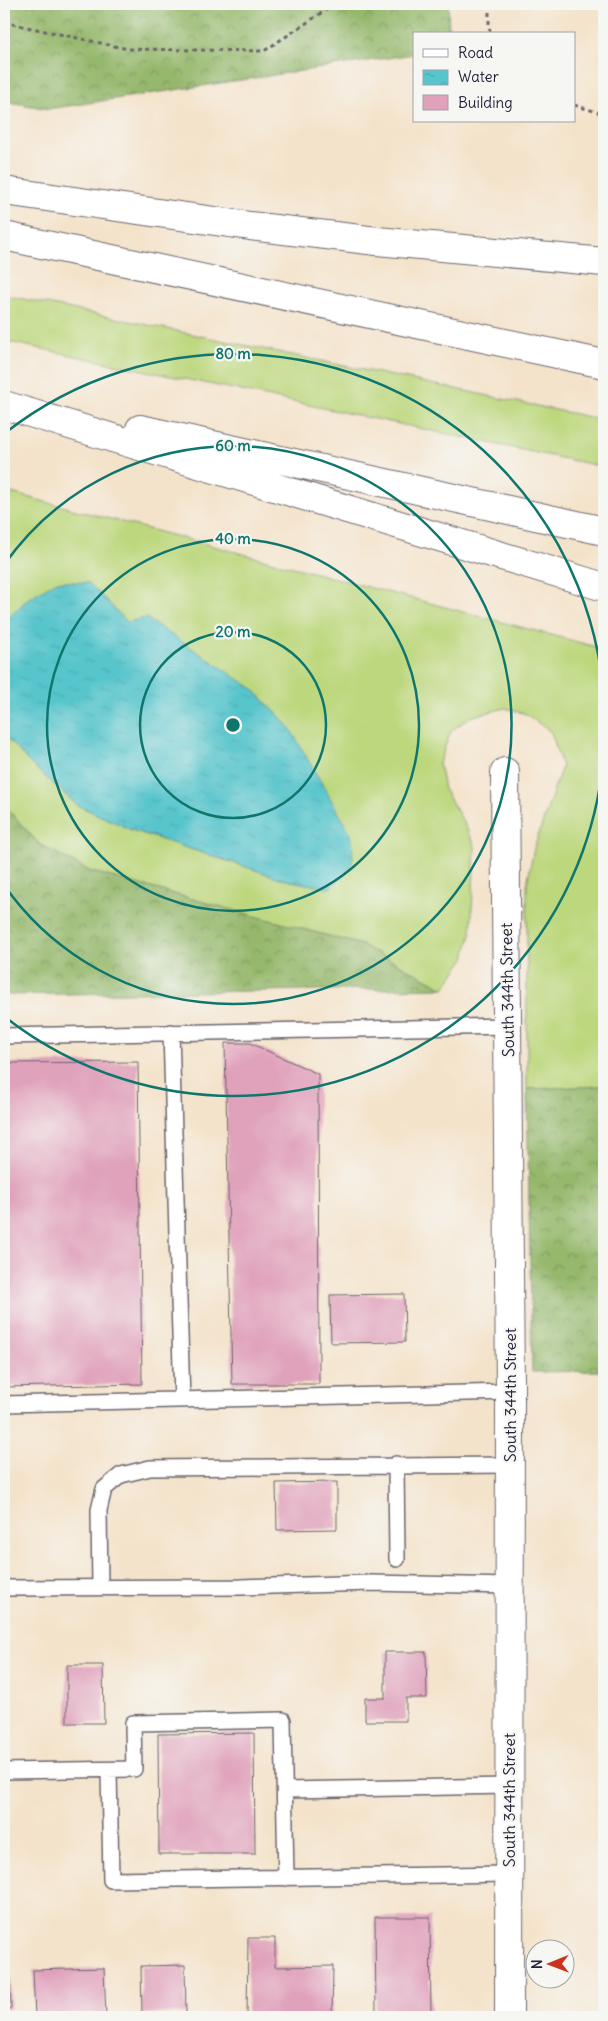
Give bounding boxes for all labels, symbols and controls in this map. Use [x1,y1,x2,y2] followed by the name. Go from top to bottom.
[413,32,576,122] legend
[458,43,493,62] text: Road
[458,67,499,86] text: Water
[458,93,513,112] text: Building
[215,344,251,363] text: 80 m
[215,436,251,455] text: 60 m
[215,529,251,548] text: 40 m
[216,622,250,641] text: 20 m
[224,716,242,734] centre of rings
[496,922,518,1057] street label: South 344th Street
[500,1327,520,1462] street label: South 344th Street
[499,1732,519,1867] street label: South 344th Street
[526,1938,576,1988] north arrow
[528,1959,546,1969] text: N

